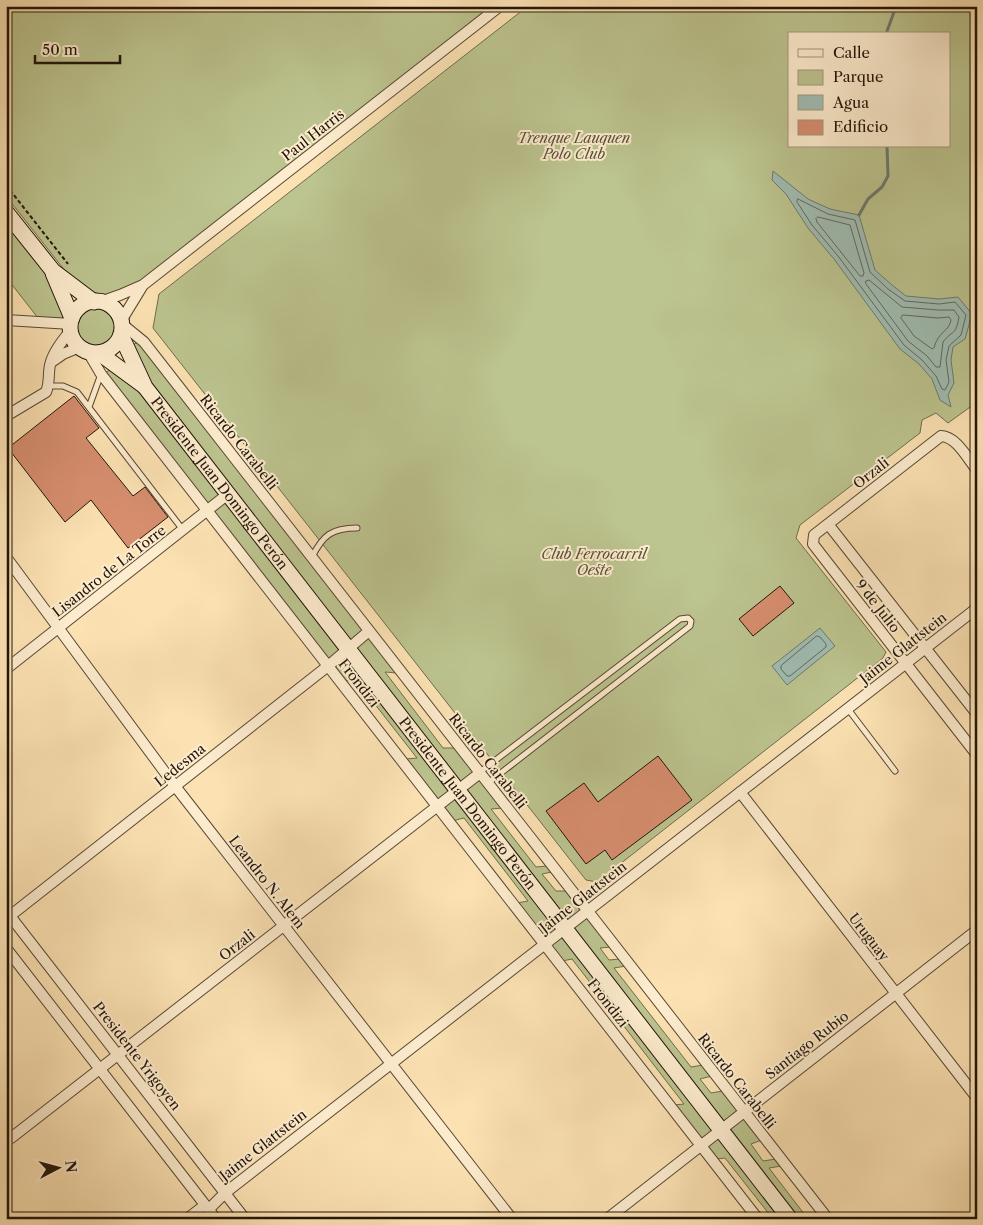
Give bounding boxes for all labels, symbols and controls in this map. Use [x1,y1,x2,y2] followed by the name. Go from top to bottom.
[35,32,120,64] scale bar
[788,32,950,148] legend
[42,40,78,59] text: 50 m
[833,43,870,62] text: Calle
[833,67,883,86] text: Parque
[832,93,869,112] text: Agua
[278,105,348,165] street label: Paul Harris
[833,117,888,136] text: Edificio
[518,129,630,163] park label: Trenque Lauquen Polo Club
[196,391,282,493] street label: Ricardo Carabelli
[147,393,292,573] street label: Presidente Juan Domingo Perón
[849,453,893,493] street label: Orzali
[49,521,170,621] street label: Lisandro de La Torre
[541,545,648,579] park label: Club Ferrocarril Oeste
[852,576,904,636] street label: 9 de Julio
[854,608,950,689] street label: Jaime Glattstein
[335,655,383,711] street label: Frondizi
[445,710,531,812] street label: Ricardo Carabelli
[395,713,540,893] street label: Presidente Juan Domingo Perón
[151,739,210,791] street label: Ledesma
[225,832,309,932] street label: Leandro N. Alem
[534,857,630,938] street label: Jaime Glattstein
[845,909,893,965] street label: Uruguay
[215,925,259,965] street label: Orzali
[584,975,632,1031] street label: Frondizi
[89,998,185,1114] street label: Presidente Yrigoyen
[762,1007,852,1083] street label: Santiago Rubio
[694,1030,780,1132] street label: Ricardo Carabelli
[214,1105,310,1186] street label: Jaime Glattstein
[32,1142,82,1192] north arrow
[61,1160,81,1174] text: N

